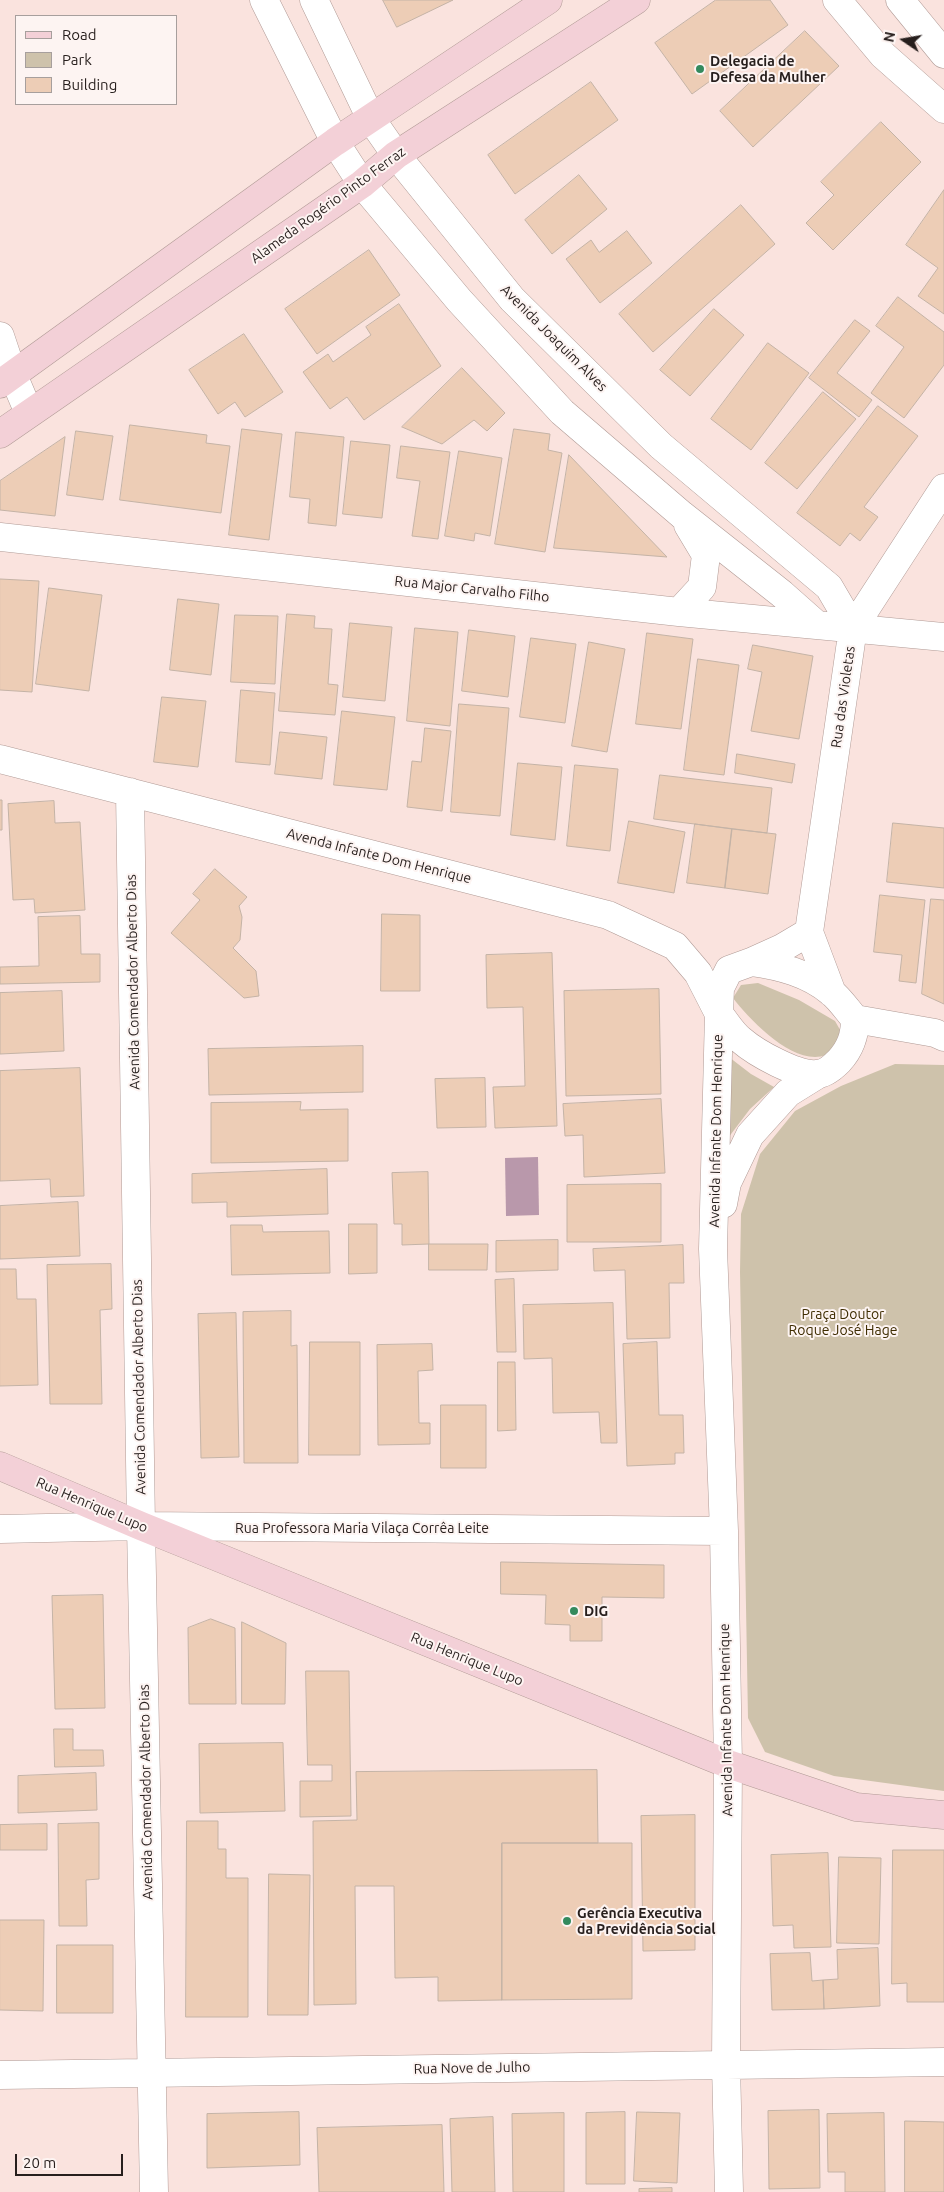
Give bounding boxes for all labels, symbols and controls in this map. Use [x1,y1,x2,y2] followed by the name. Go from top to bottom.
[15,15,178,105] legend
[879,15,929,65] north arrow
[62,26,97,43] text: Road
[880,30,898,44] text: N
[62,51,92,68] text: Park
[710,53,826,85] place label: Delegacia de Defesa da Mulher
[694,63,706,75] marker: Delegacia de Defesa da Mulher
[62,76,117,93] text: Building
[247,143,409,267] street label: Alameda Rogério Pinto Ferraz
[497,281,611,395] street label: Avenida Joaquim Alves
[394,573,550,605] street label: Rua Major Carvalho Filho
[828,645,858,749] street label: Rua das Violetas
[285,825,473,887] street label: Avenda Infante Dom Henrique
[123,874,143,1090] street label: Avenida Comendador Alberto Dias
[706,1034,726,1228] street label: Avenida Infante Dom Henrique
[129,1279,149,1495] street label: Avenida Comendador Alberto Dias
[789,1306,897,1338] park label: Praça Doutor Roque José Hage
[34,1474,150,1536] street label: Rua Henrique Lupo
[235,1520,489,1536] street label: Rua Professora Maria Vilaça Corrêa Leite
[584,1603,608,1619] place label: DIG
[568,1605,580,1617] marker: DIG
[716,1623,736,1817] street label: Avenida Infante Dom Henrique
[408,1629,526,1689] street label: Rua Henrique Lupo
[136,1684,156,1900] street label: Avenida Comendador Alberto Dias
[577,1905,716,1938] place label: Gerência Executiva da Previdência Social
[561,1915,573,1927] marker: Gerência Executiva da Previdência Social
[413,2059,531,2077] street label: Rua Nove de Julho
[18,2144,125,2176] scale bar
[23,2154,56,2171] text: 20 m

